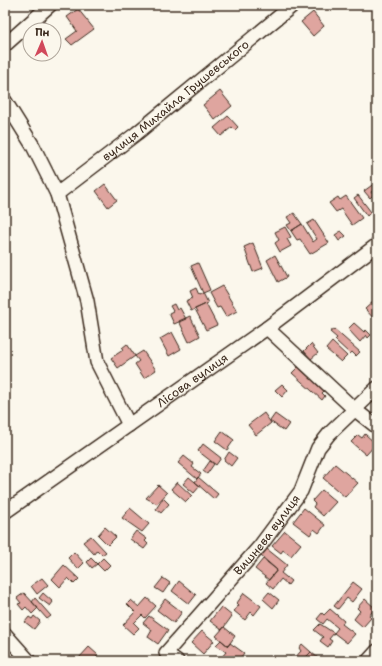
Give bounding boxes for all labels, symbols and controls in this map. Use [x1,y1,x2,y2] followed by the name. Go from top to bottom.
[22,22,62,62] north arrow
[35,25,50,40] text: Пн
[99,36,252,165] street label: вулиця Михайла Грушевського
[153,350,231,411] street label: Лісова вулиця
[230,491,304,579] street label: Вишнева вулиця

